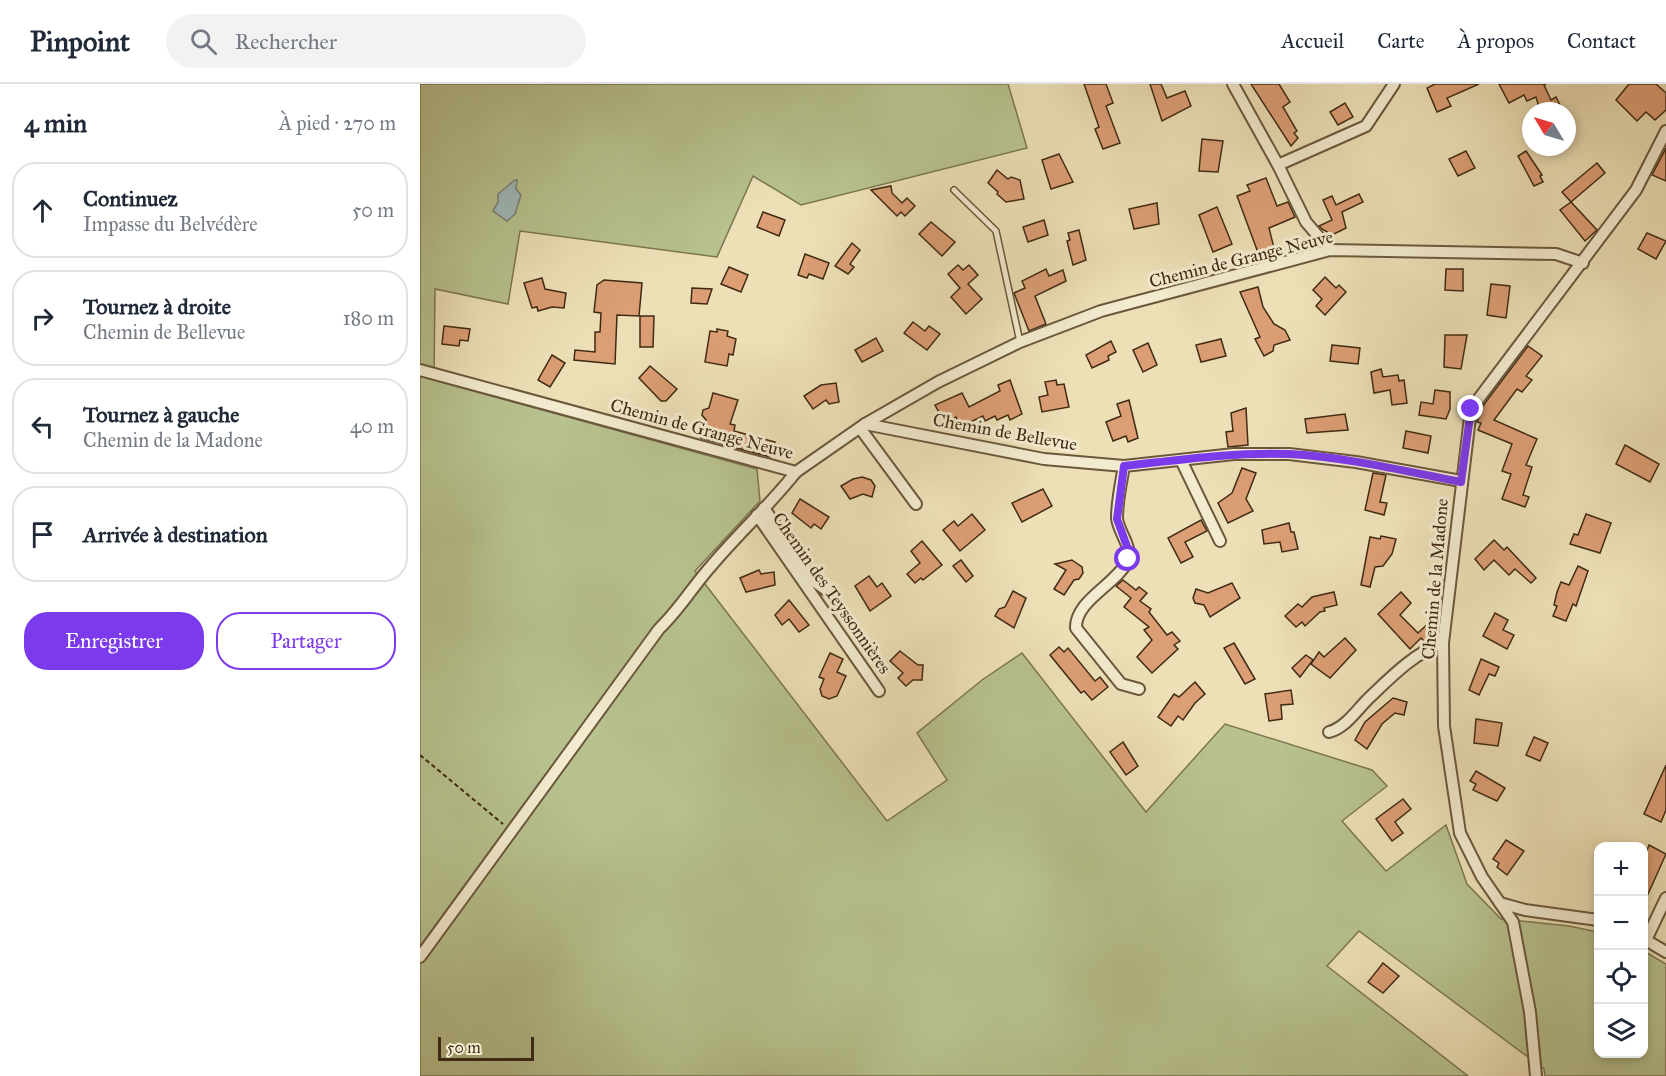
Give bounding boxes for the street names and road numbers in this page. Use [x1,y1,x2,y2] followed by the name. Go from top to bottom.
[1147,225,1335,293] street label: Chemin de Grange Neuve
[608,394,796,465] street label: Chemin de Grange Neuve
[931,408,1079,456] street label: Chemin de Bellevue
[1417,497,1453,661] street label: Chemin de la Madone
[768,508,896,678] street label: Chemin des Teyssonnières

